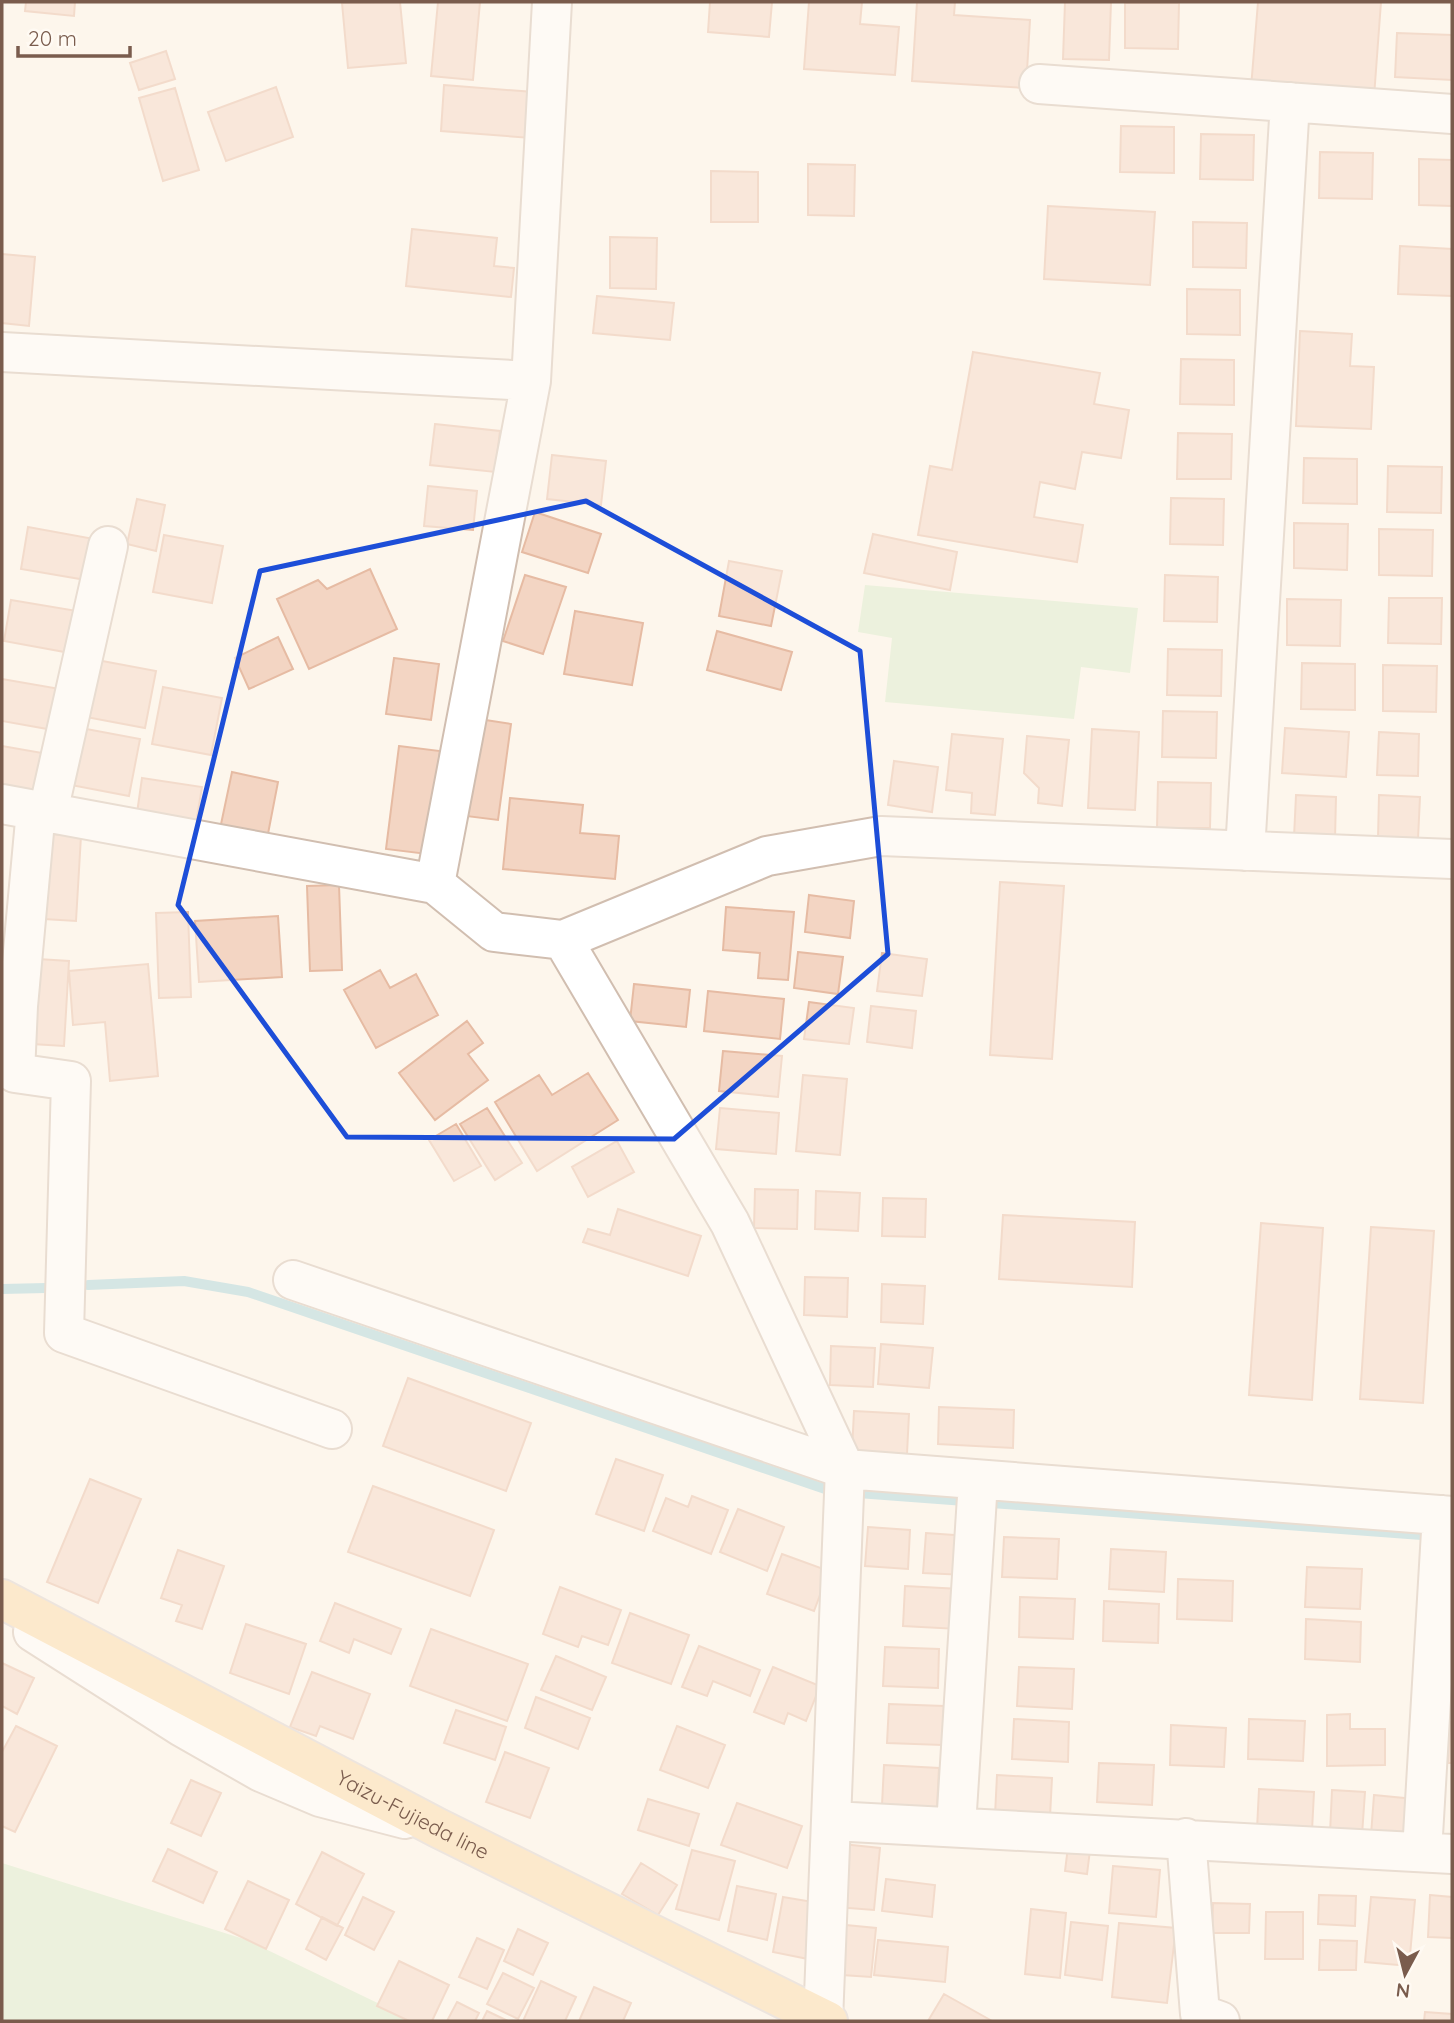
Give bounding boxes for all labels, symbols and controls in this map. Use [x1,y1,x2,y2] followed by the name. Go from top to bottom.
[18,14,130,58] scale bar
[28,25,77,51] text: 20 m
[332,1764,494,1864] street label: Yaizu-Fujieda line
[1370,1939,1440,2009] north arrow
[1395,1978,1411,2004] text: N

